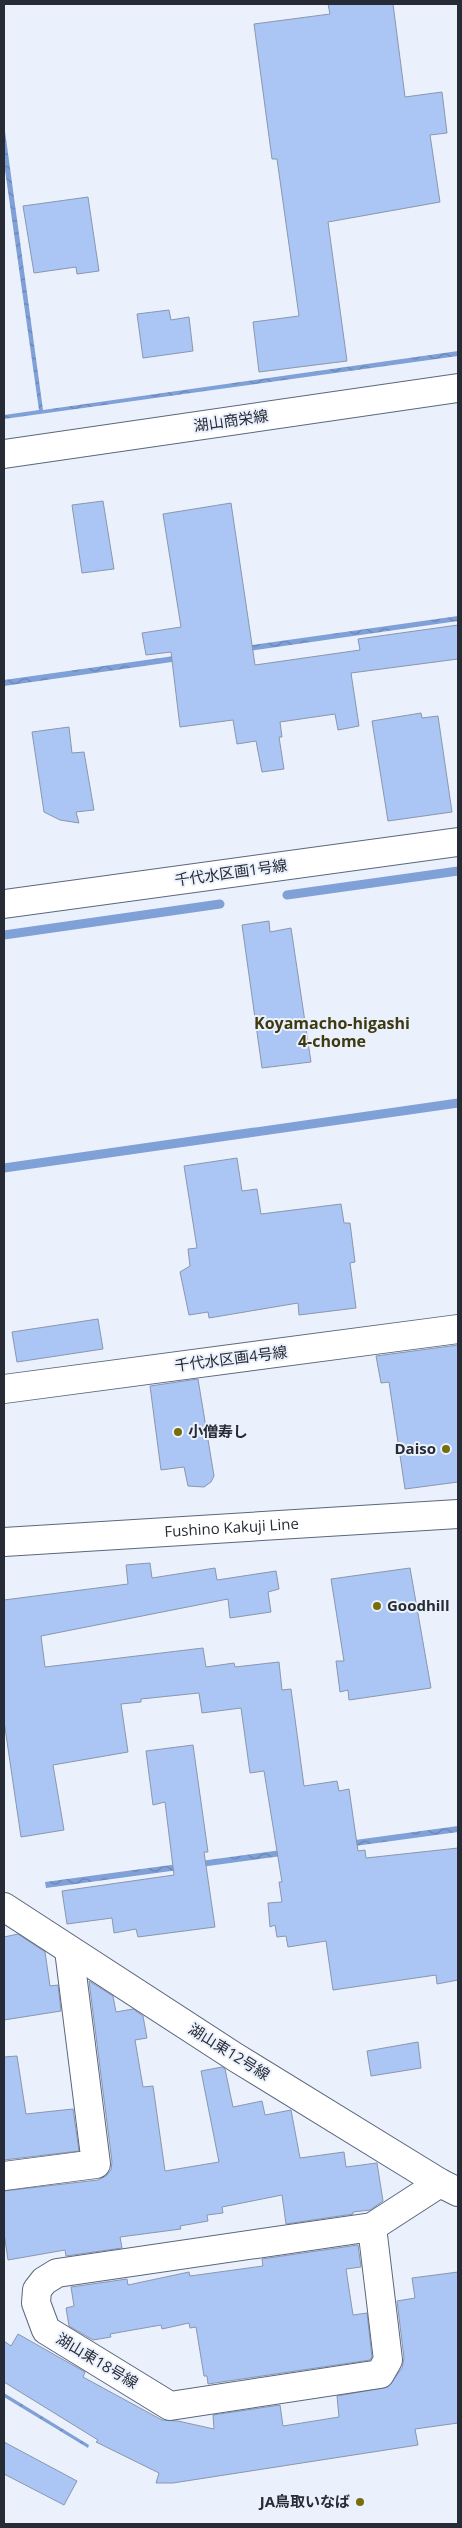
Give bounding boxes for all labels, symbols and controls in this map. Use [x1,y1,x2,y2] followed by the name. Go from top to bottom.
[192,405,269,435] street label: 湖山商栄線
[173,854,288,890] street label: 千代水区画1号線
[254,1012,410,1052] district label: Koyamacho-higashi 4-chome
[173,1341,288,1375] street label: 千代水区画4号線
[188,1421,248,1441] place label: 小僧寿し
[172,1426,184,1438] marker: 小僧寿し
[395,1438,436,1458] place label: Daiso
[440,1443,452,1455] marker: Daiso
[164,1513,299,1541] street label: Fushino Kakuji Line
[387,1595,450,1615] place label: Goodhill
[371,1600,383,1612] marker: Goodhill
[185,2018,274,2084] street label: 湖山東12号線
[53,2328,142,2392] street label: 湖山東18号線
[258,2491,350,2511] place label: JA鳥取いなば
[354,2496,366,2508] marker: JA鳥取いなば

